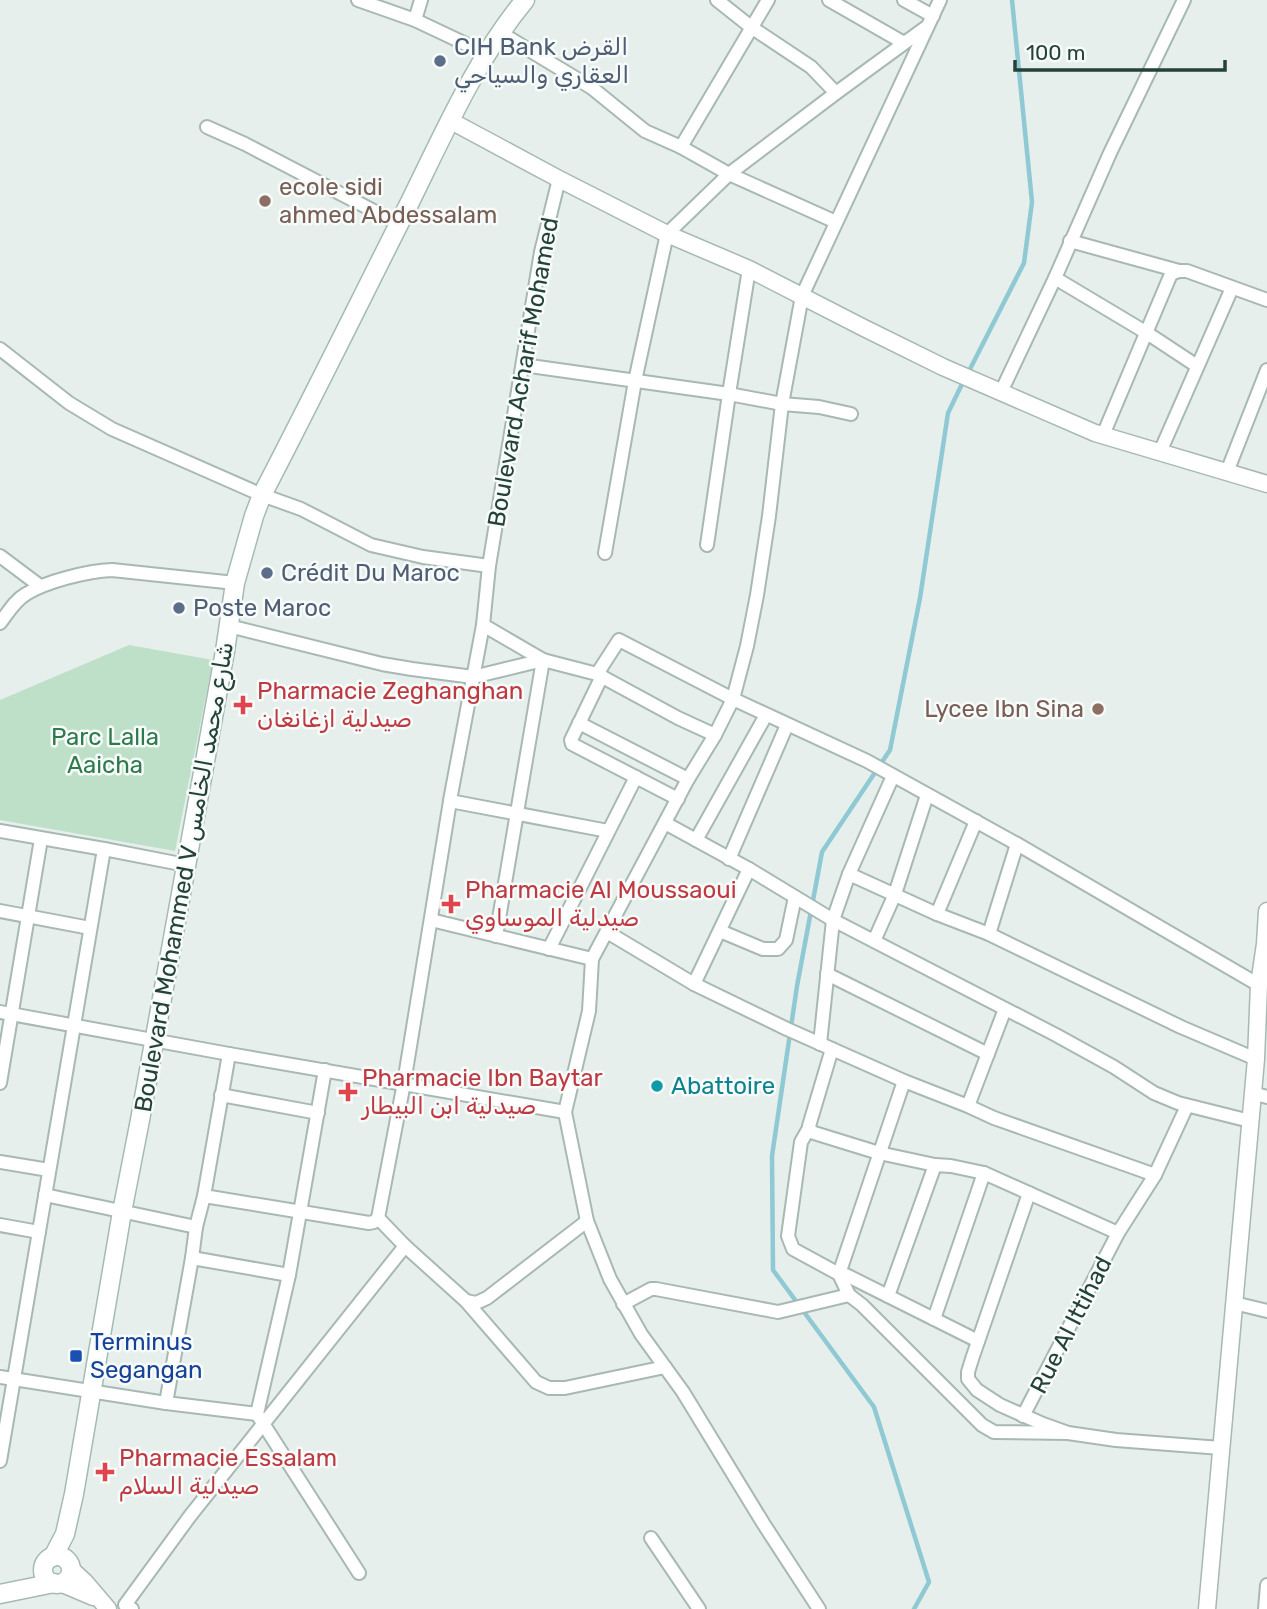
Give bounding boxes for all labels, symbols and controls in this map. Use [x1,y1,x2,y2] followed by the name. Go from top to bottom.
[1015,28,1225,72] scale bar
[454,33,629,93] place label: CIH Bank القرض العقاري والسياحي
[1026,40,1085,65] text: 100 m
[432,53,448,69] marker: CIH Bank القرض العقاري والسياحي
[279,173,497,229] place label: ecole sidi ahmed Abdessalam
[257,193,273,209] marker: ecole sidi ahmed Abdessalam
[482,215,564,529] street label: Boulevard Acharif Mohamed
[281,559,460,587] place label: Crédit Du Maroc
[259,565,275,581] marker: Crédit Du Maroc
[193,594,331,622] place label: Poste Maroc
[171,600,187,616] marker: Poste Maroc
[129,640,241,1115] street label: Boulevard Mohammed V شارع محمد الخامس
[257,677,523,733] place label: Pharmacie Zeghanghan صيدلية ازغانغان
[924,695,1084,723] place label: Lycee Ibn Sina
[235,697,251,713] marker: Pharmacie Zeghanghan صيدلية ازغانغان
[1090,701,1106,717] marker: Lycee Ibn Sina
[51,723,159,779] park label: Parc Lalla Aaicha
[465,876,737,935] place label: Pharmacie Al Moussaoui صيدلية الموساوي
[443,896,459,912] marker: Pharmacie Al Moussaoui صيدلية الموساوي
[360,1064,603,1120] place label: Pharmacie Ibn Baytar صيدلية ابن البيطار
[671,1072,775,1100] place label: Abattoire
[649,1078,665,1094] marker: Abattoire
[340,1084,356,1100] marker: Pharmacie Ibn Baytar صيدلية ابن البيطار
[1024,1252,1118,1398] street label: Rue Al Ittihad
[90,1328,203,1384] place label: Terminus Segangan
[68,1348,84,1364] marker: Terminus Segangan
[119,1444,337,1502] place label: Pharmacie Essalam صيدلية السلام
[97,1464,113,1480] marker: Pharmacie Essalam صيدلية السلام

